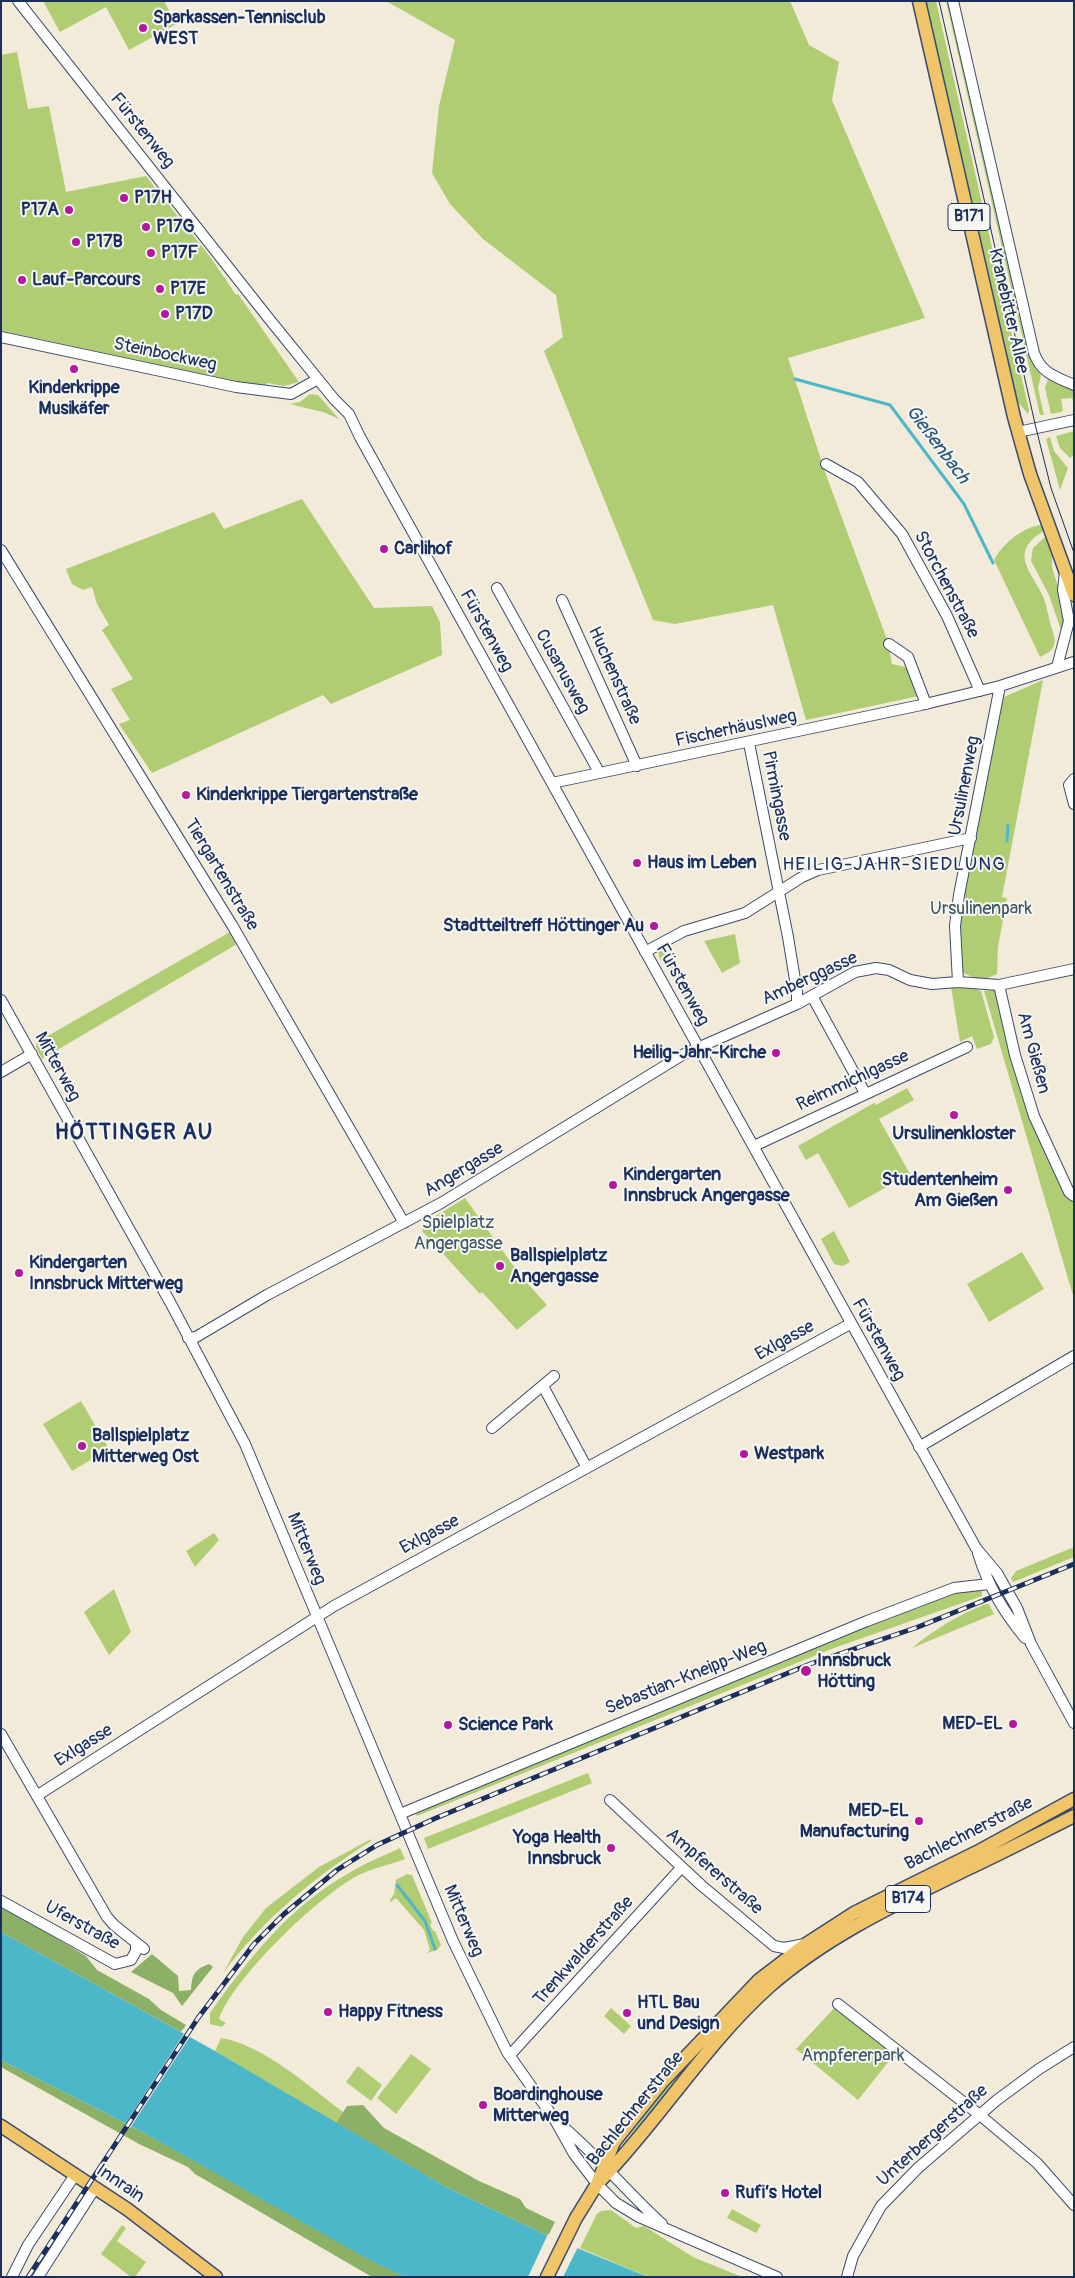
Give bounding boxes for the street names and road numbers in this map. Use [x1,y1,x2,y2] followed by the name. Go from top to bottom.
[105,89,179,173] street label: Fürstenweg
[948,203,990,230] road number: B171
[983,246,1033,376] street label: Kranebitter Allee
[111,334,219,376] street label: Steinbockweg
[909,528,983,642] street label: Storchenstraße
[455,586,517,676] street label: Fürstenweg
[583,624,645,728] street label: Huchenstraße
[530,626,594,718] street label: Cusanusweg
[673,706,799,752] street label: Fischerhäuslweg
[945,734,985,838] street label: Ursulinenweg
[757,749,795,843] street label: Pirmingasse
[179,815,263,935] street label: Tiergartenstraße
[651,940,713,1030] street label: Fürstenweg
[759,947,861,1011] street label: Amberggasse
[1012,1010,1054,1096] street label: Am Gießen
[29,1029,85,1105] street label: Mitterweg
[793,1046,913,1116] street label: Reimmichlgasse
[420,1138,508,1202] street label: Angergasse
[847,1295,909,1385] street label: Fürstenweg
[752,1316,818,1366] street label: Exlgasse
[282,1510,330,1588] street label: Mitterweg
[397,1510,463,1560] street label: Exlgasse
[602,1636,770,1720] street label: Sebastian-Kneipp-Weg
[51,1720,117,1772] street label: Exlgasse
[901,1792,1037,1876] street label: Bachlechnerstraße
[661,1824,767,1920] street label: Ampfererstraße
[438,1882,488,1960] street label: Mitterweg
[886,1886,930,1912] road number: B174
[529,1892,639,2010] street label: Trenkwalderstraße
[41,1897,123,1955] street label: Uferstraße
[583,2047,689,2171] street label: Bachlechnerstraße
[873,2081,993,2191] street label: Unterbergerstraße
[92,2160,148,2208] street label: Innrain

